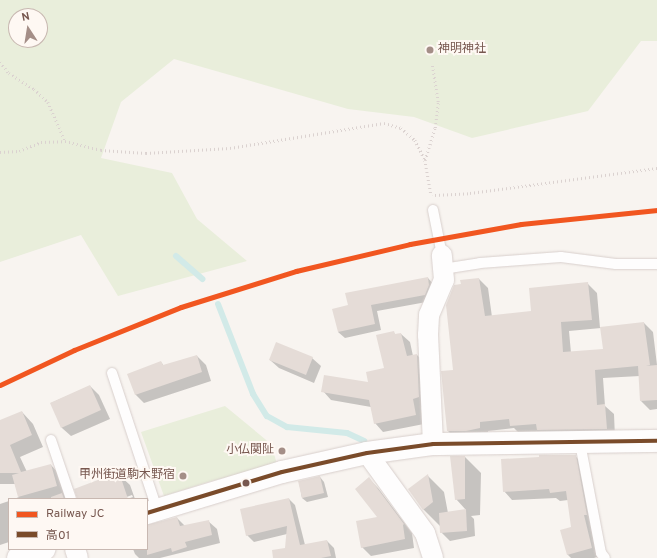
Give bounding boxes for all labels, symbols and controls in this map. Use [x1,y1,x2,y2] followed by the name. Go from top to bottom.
[8,8,48,48] north arrow
[20,10,31,25] text: N
[438,43,486,57] place label: 神明神社
[425,45,435,55] marker: 神明神社
[226,444,274,458] place label: 小仏関阯
[277,446,287,456] marker: 小仏関阯
[79,469,175,483] place label: 甲州街道駒木野宿
[178,471,188,481] marker: 甲州街道駒木野宿
[241,478,251,488] unlabelled marker
[8,498,148,550] legend
[46,506,105,522] text: Railway JC
[46,528,70,544] text: 高01

